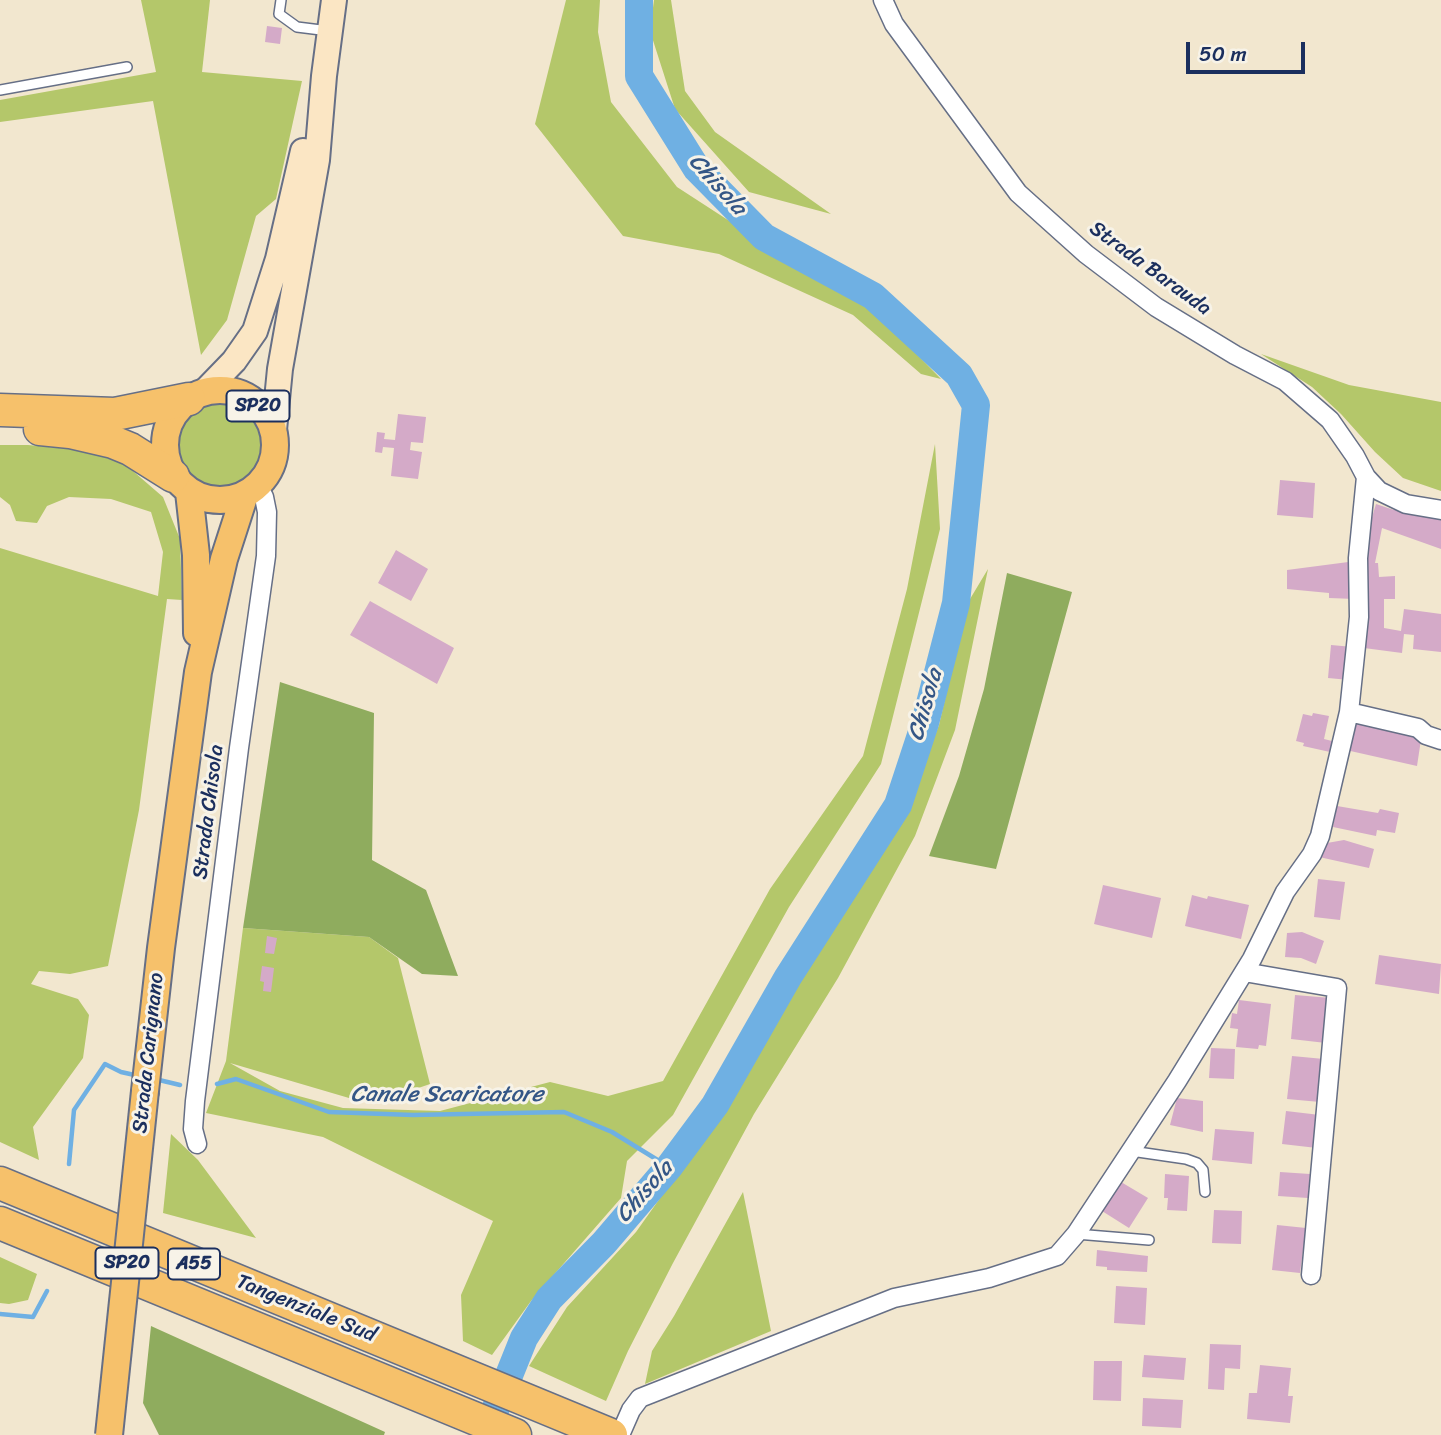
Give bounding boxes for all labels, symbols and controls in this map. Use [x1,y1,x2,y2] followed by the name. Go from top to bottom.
[1189,28,1308,72] scale bar
[1199,35,1247,73] text: 50 m
[682,149,752,221] water label: Chisola
[1084,216,1216,322] street label: Strada Barauda
[226,390,290,422] road number: SP20
[903,666,949,744] water label: Chisola
[188,743,230,881] street label: Strada Chisola
[128,972,170,1134] street label: Strada Carignano
[351,1081,543,1109] water label: Canale Scaricatore
[611,1155,679,1229] water label: Chisola
[96,1247,158,1278] road number: SP20
[168,1248,220,1280] road number: A55
[232,1270,380,1348] street label: Tangenziale Sud

